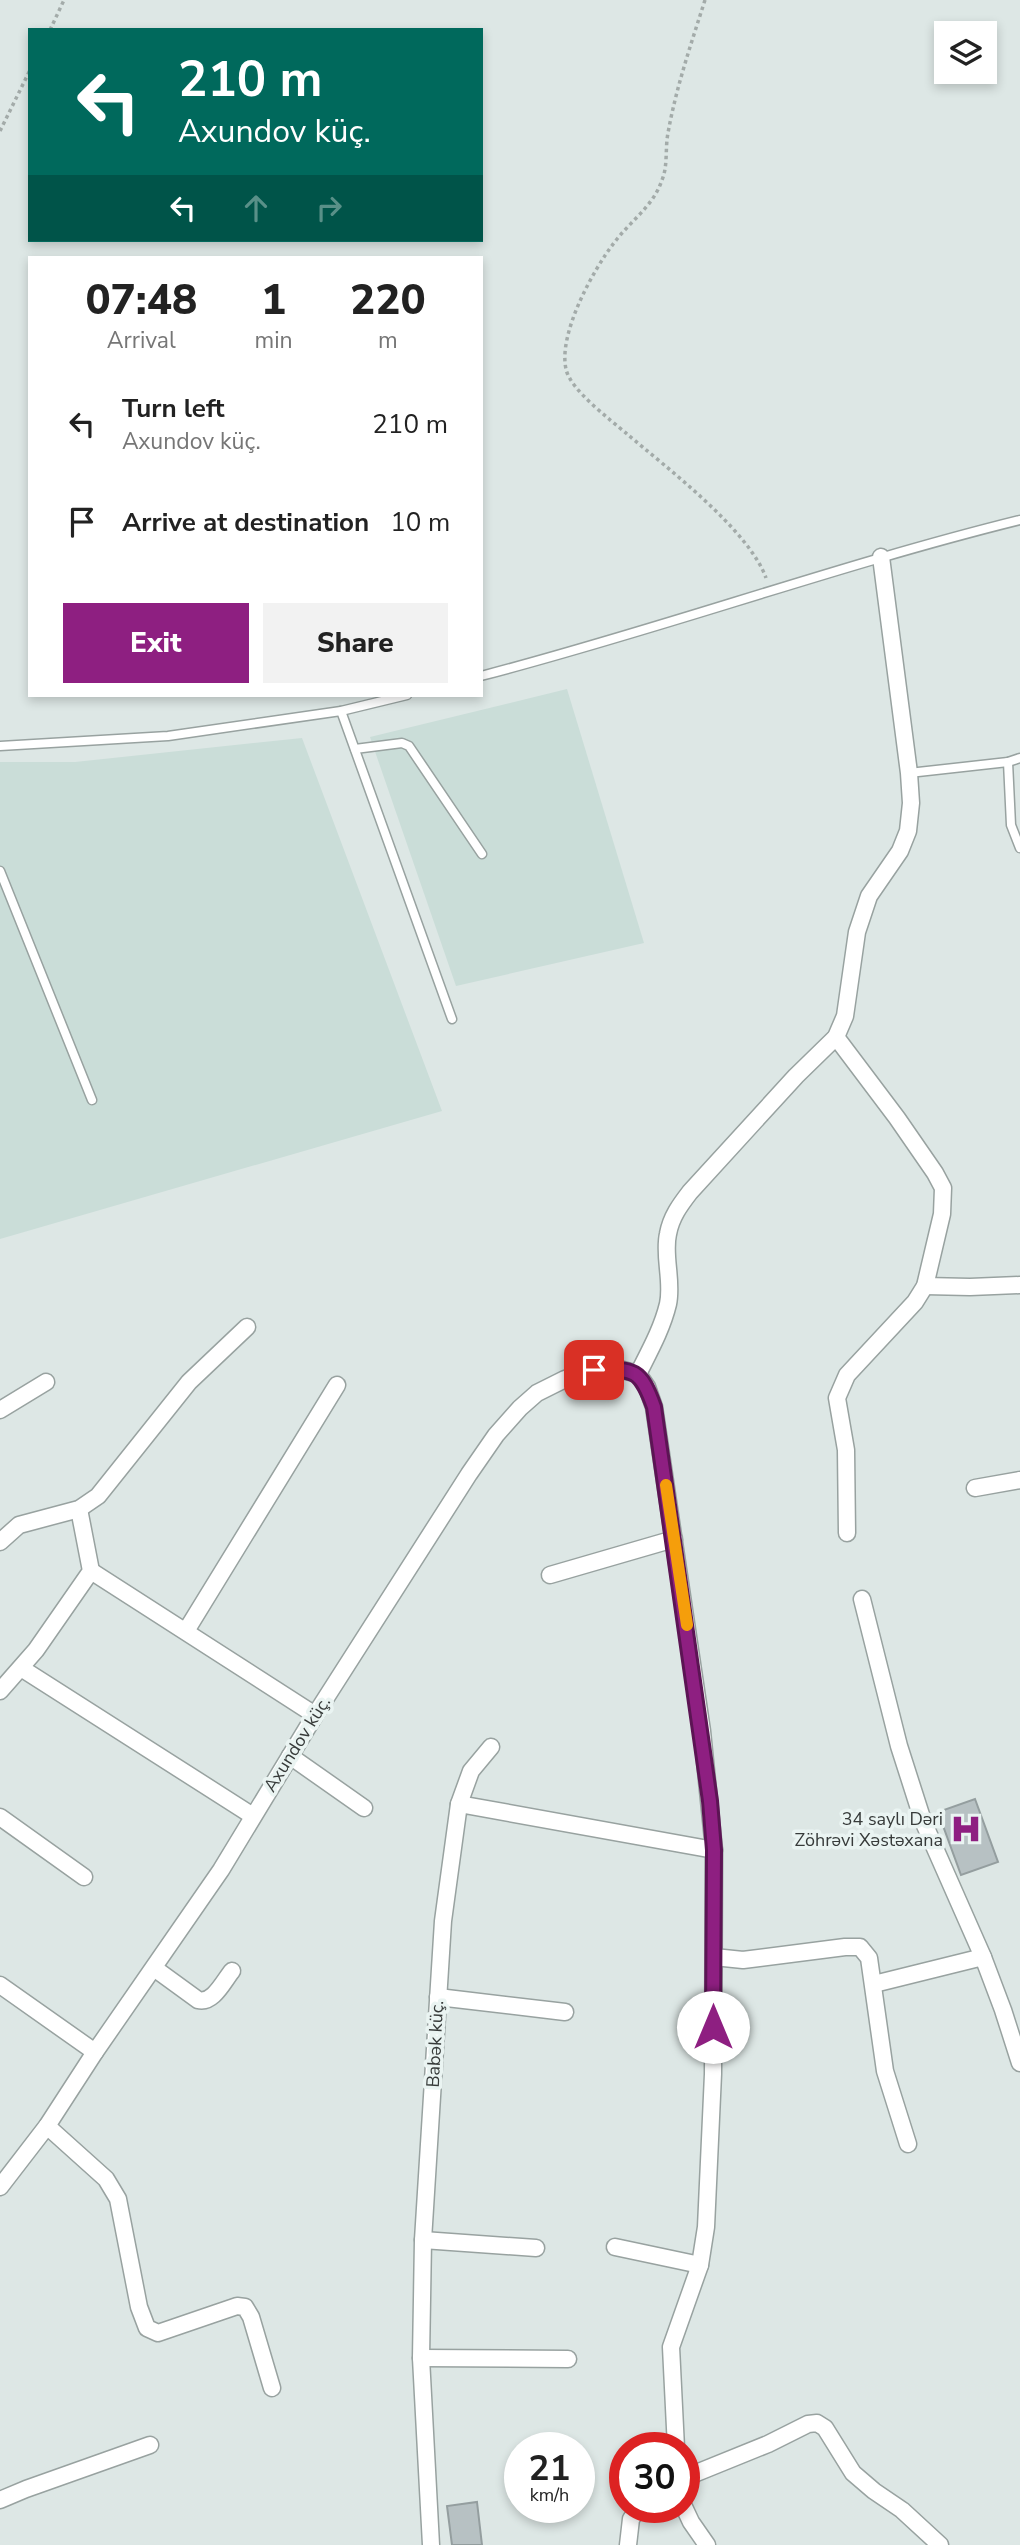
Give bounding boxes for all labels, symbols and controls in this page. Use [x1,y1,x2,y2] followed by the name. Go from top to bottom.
[934,21,997,84] map controls
[934,21,997,84] button: layers
[178,46,322,113] text: 210 m
[63,56,154,147] icon: left
[178,110,371,153] text: Axundov küç.
[164,189,202,227] icon: left
[237,189,275,227] icon: ahead
[310,189,348,227] icon: right
[85,272,197,329] text: 07:48
[261,272,286,329] text: 1
[350,272,426,329] text: 220
[107,325,176,356] text: Arrival
[255,325,293,356] text: min
[378,325,398,356] text: m
[122,391,225,426] text: Turn left
[63,405,101,443] icon: left
[372,407,448,442] text: 210 m
[122,426,261,457] text: Axundov küç.
[63,503,101,541] icon: arrive
[122,505,369,540] text: Arrive at destination
[390,505,450,540] text: 10 m
[63,603,249,683] button: Exit
[263,603,448,683] button: Share
[564,1340,624,1400] pin
[575,1351,613,1389] icon: arrive
[258,1692,336,1796] street label: Axundov küç.
[795,1807,943,1852] place label: 34 saylı Dəri Zöhrəvi Xəstəxana
[949,1812,983,1846] hospital icon: 34 saylı Dəri Zöhrəvi Xəstəxana
[676,1990,750,2064] position arrow
[421,2000,449,2088] street label: Babək küç.
[609,2432,700,2523] speed limit sign: 30
[528,2445,571,2492] text: 21
[530,2483,569,2507] text: km/h

